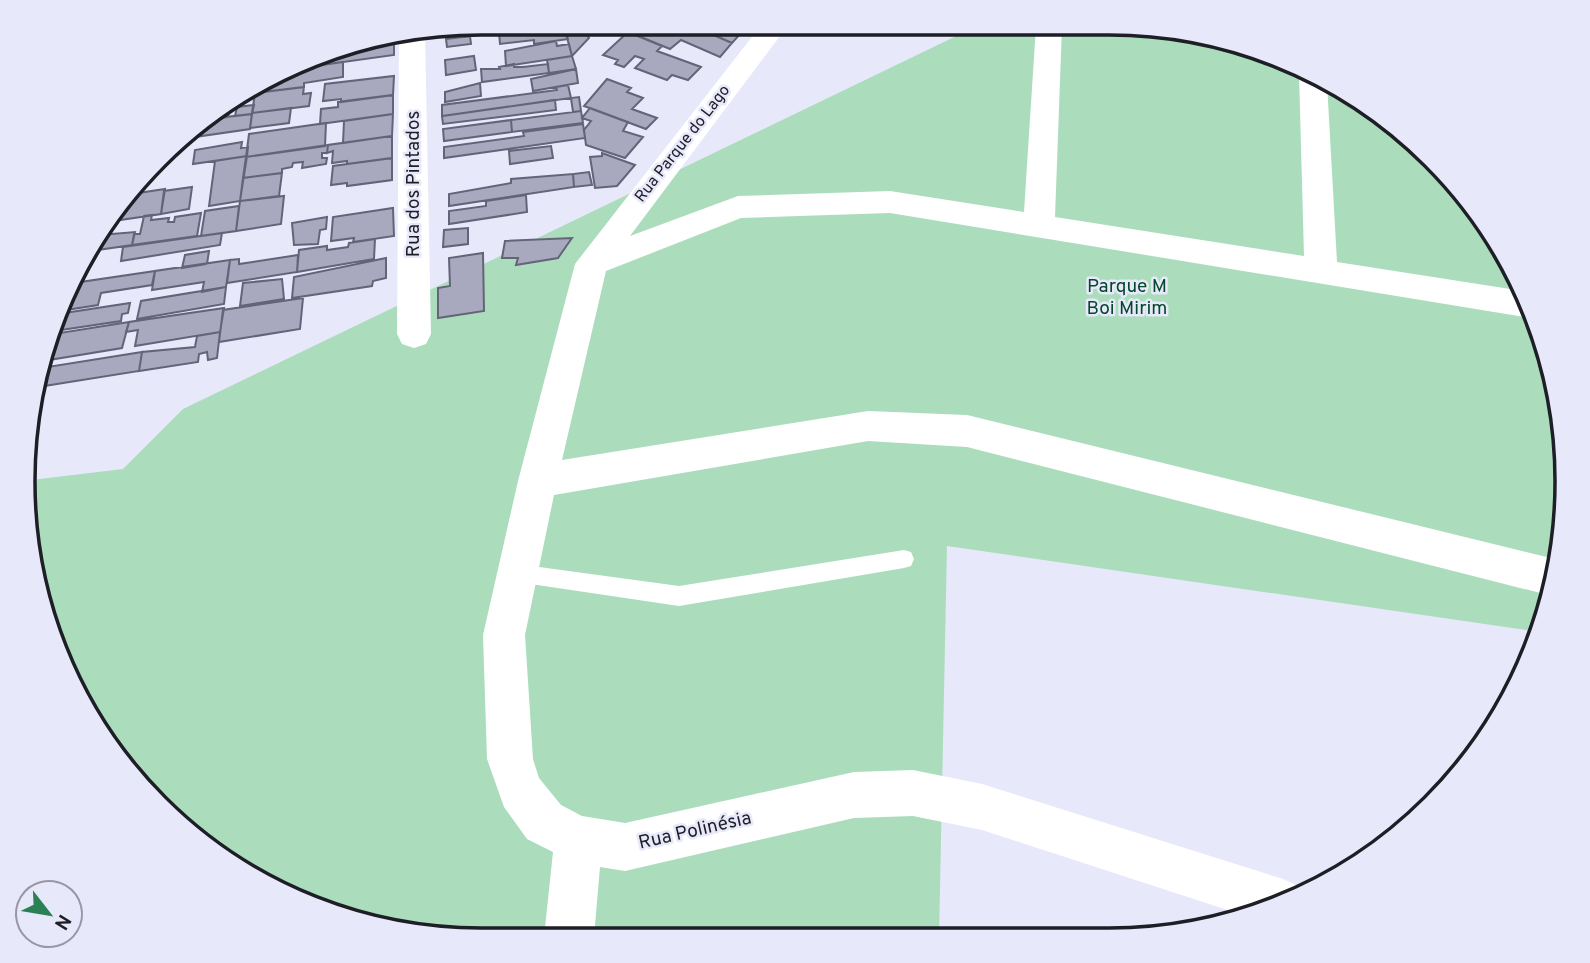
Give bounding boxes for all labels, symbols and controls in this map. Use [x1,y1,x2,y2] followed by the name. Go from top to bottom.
[631,81,735,207] street label: Rua Parque do Lago
[402,111,426,257] street label: Rua dos Pintados
[1087,275,1167,321] park label: Parque M Boi Mirim
[636,806,754,856] street label: Rua Polinésia
[14,879,84,949] north arrow
[48,910,76,934] text: N

